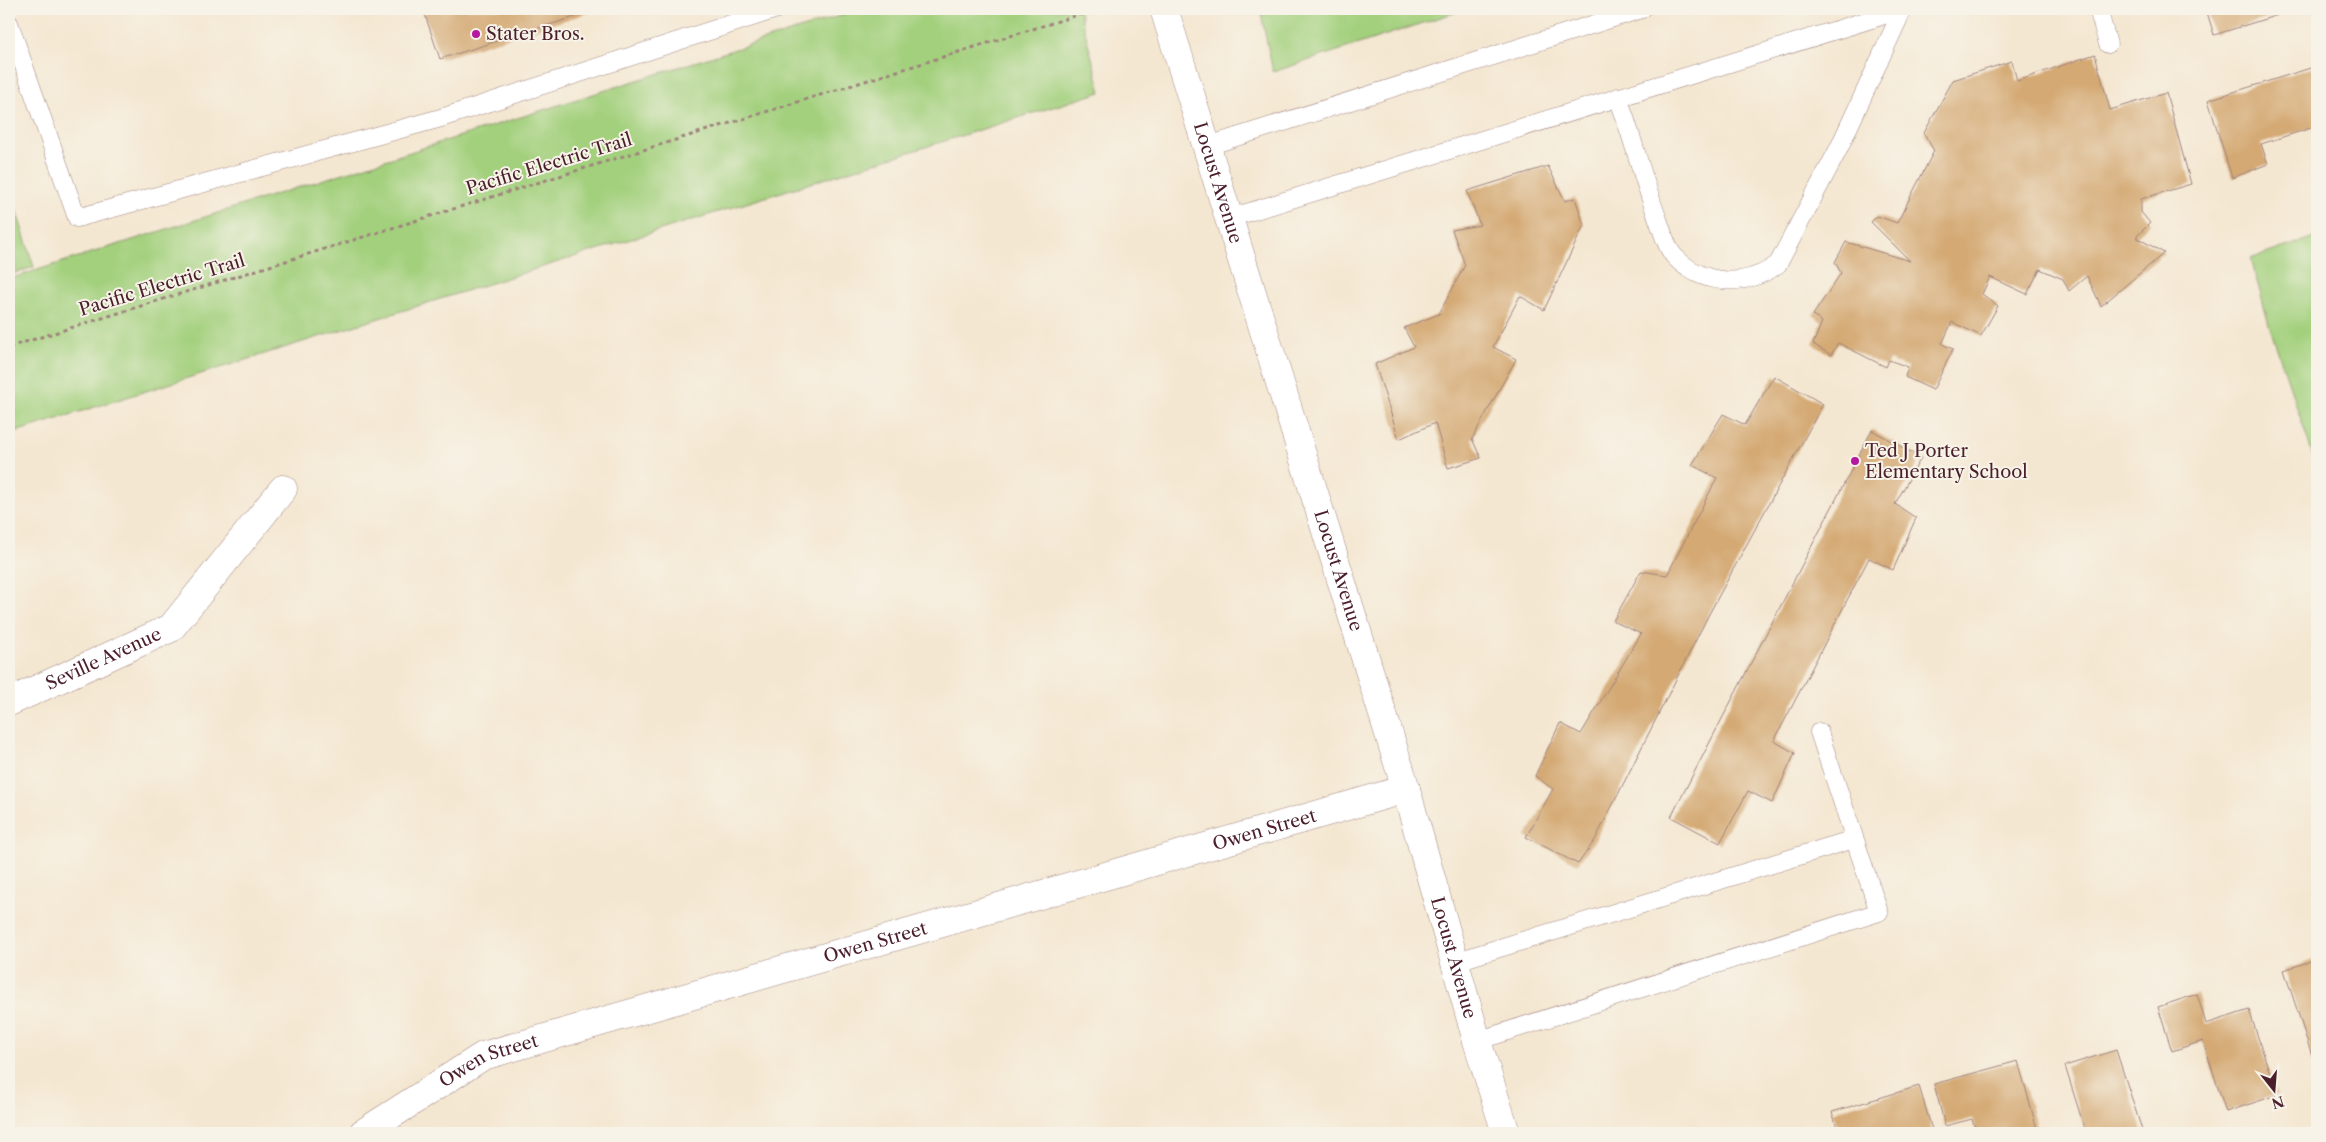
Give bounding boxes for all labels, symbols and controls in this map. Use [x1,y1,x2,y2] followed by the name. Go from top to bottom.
[486,23,585,45] place label: Stater Bros.
[470,28,482,40] marker: Stater Bros.
[1189,120,1247,246] street label: Locust Avenue
[463,128,635,200] street label: Pacific Electric Trail
[76,249,248,321] street label: Pacific Electric Trail
[1865,440,2028,483] place label: Ted J Porter Elementary School
[1849,455,1861,467] marker: Ted J Porter Elementary School
[1309,507,1367,634] street label: Locust Avenue
[42,623,165,695] street label: Seville Avenue
[1210,804,1319,855] street label: Owen Street
[1426,894,1481,1021] street label: Locust Avenue
[821,917,930,968] street label: Owen Street
[435,1029,541,1092] street label: Owen Street
[2248,1064,2298,1114] north arrow
[2269,1092,2286,1113] text: N

